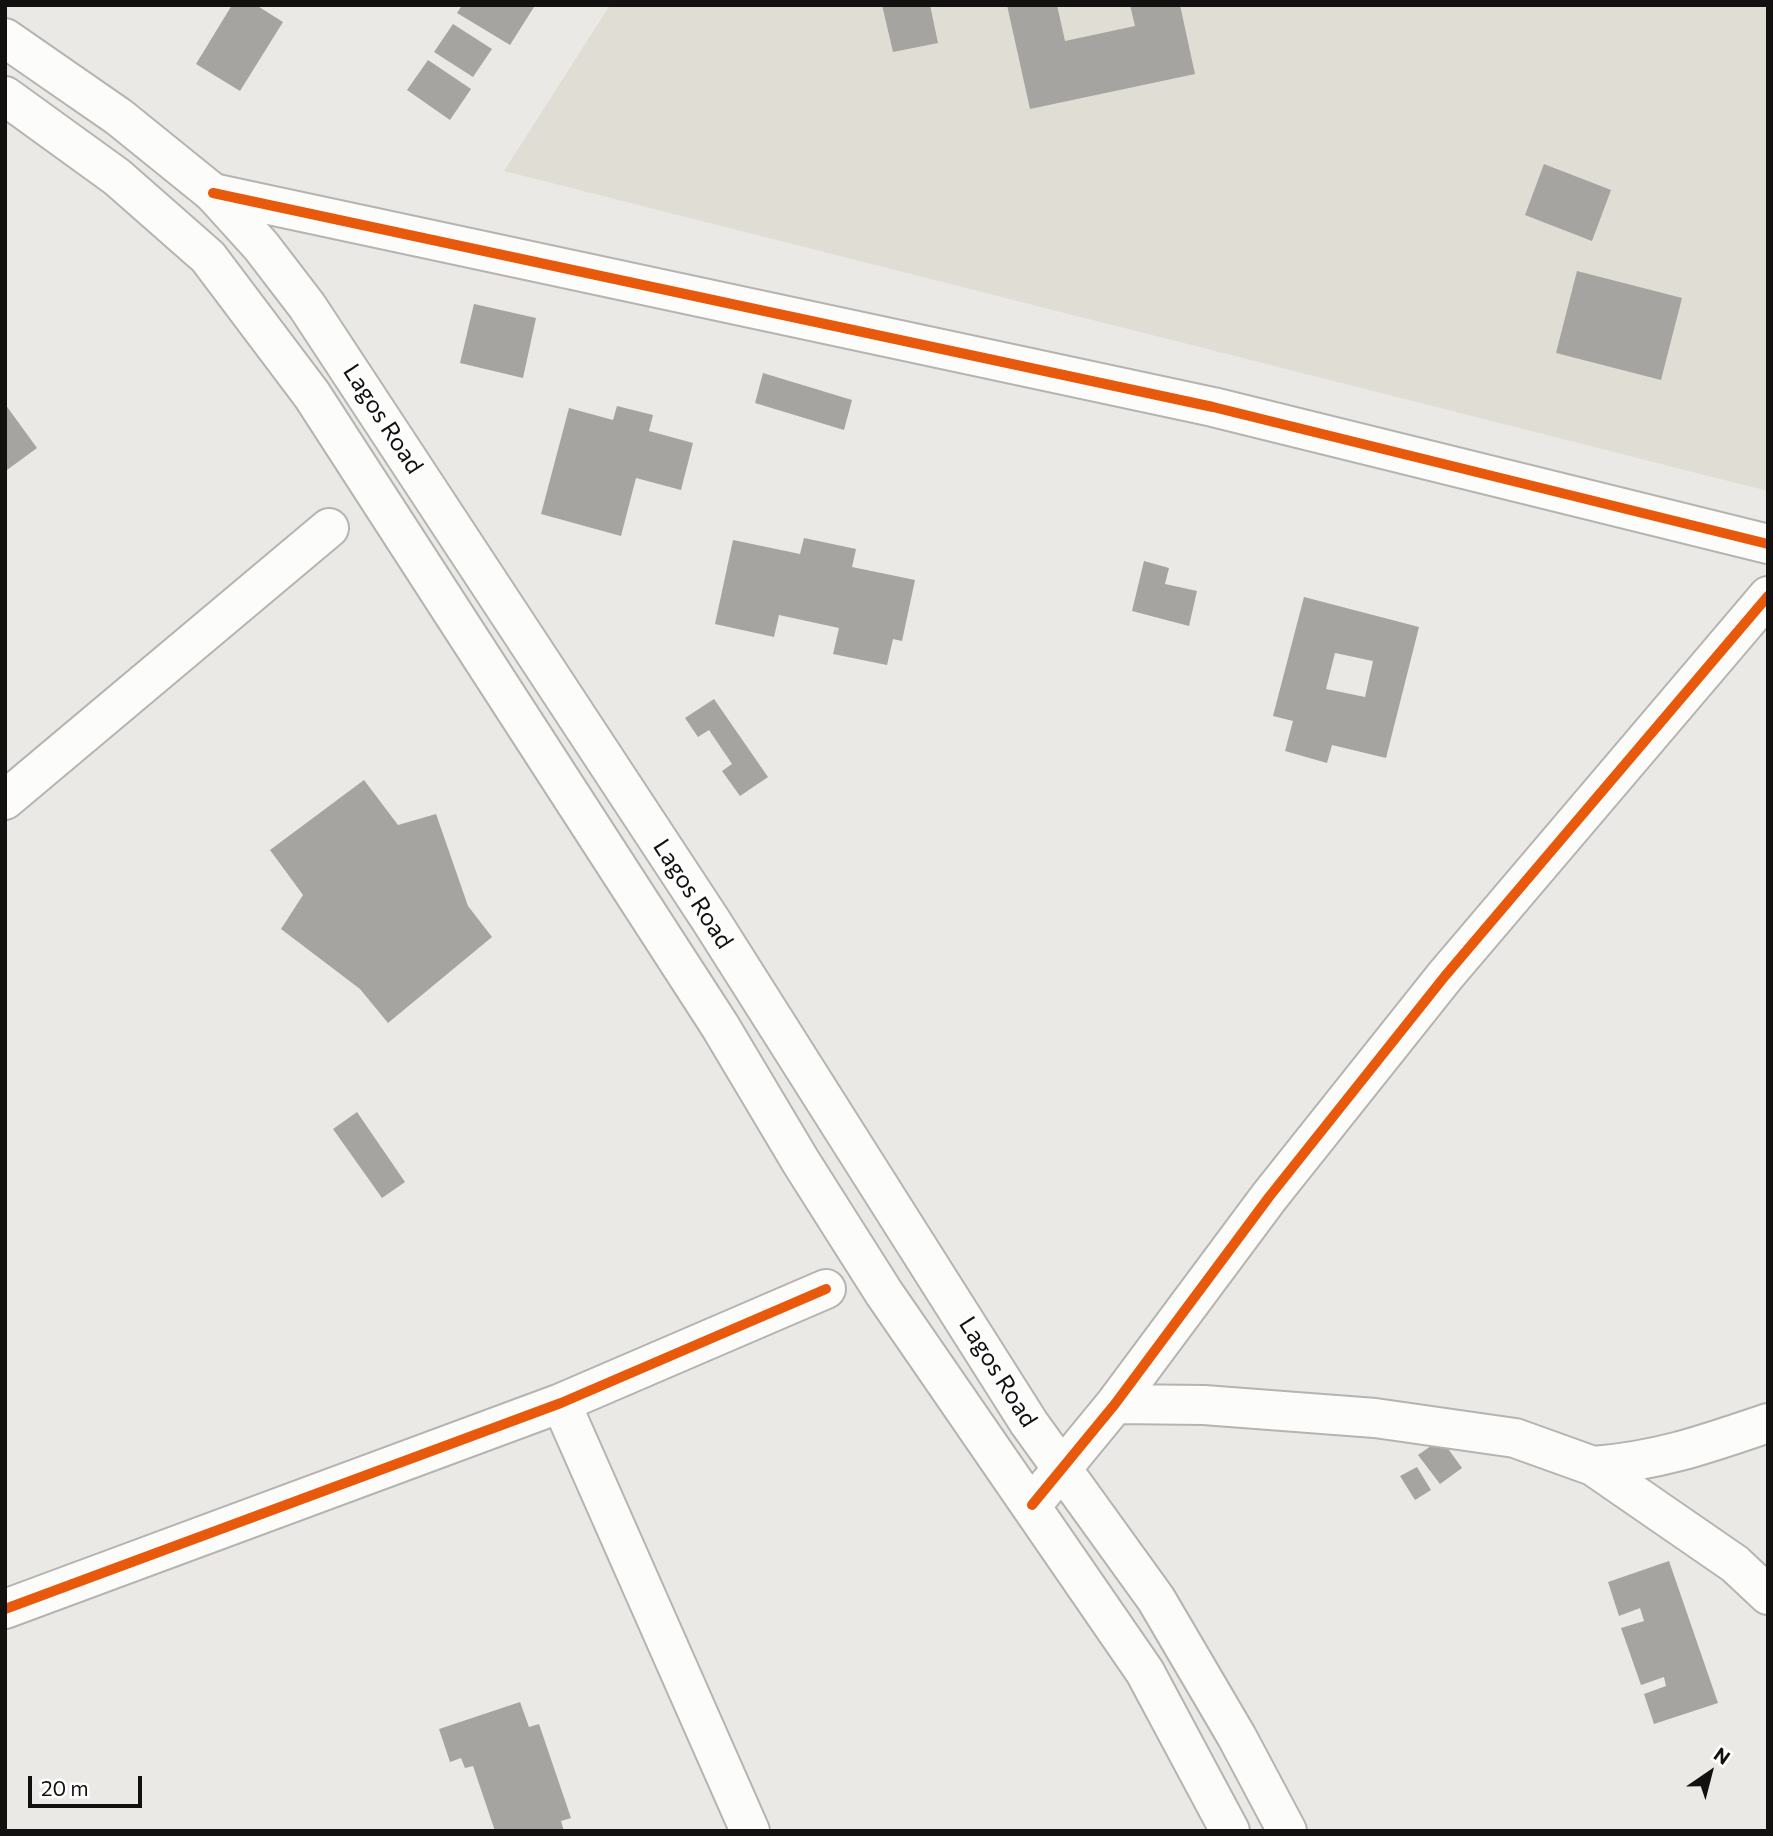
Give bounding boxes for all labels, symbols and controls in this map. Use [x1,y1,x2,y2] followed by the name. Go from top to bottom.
[337,359,429,479] street label: Lagos Road
[647,834,739,954] street label: Lagos Road
[953,1311,1043,1433] street label: Lagos Road
[1675,1738,1745,1808] north arrow
[1710,1742,1735,1769] text: N
[32,1762,145,1806] scale bar
[41,1775,89,1800] text: 20 m

